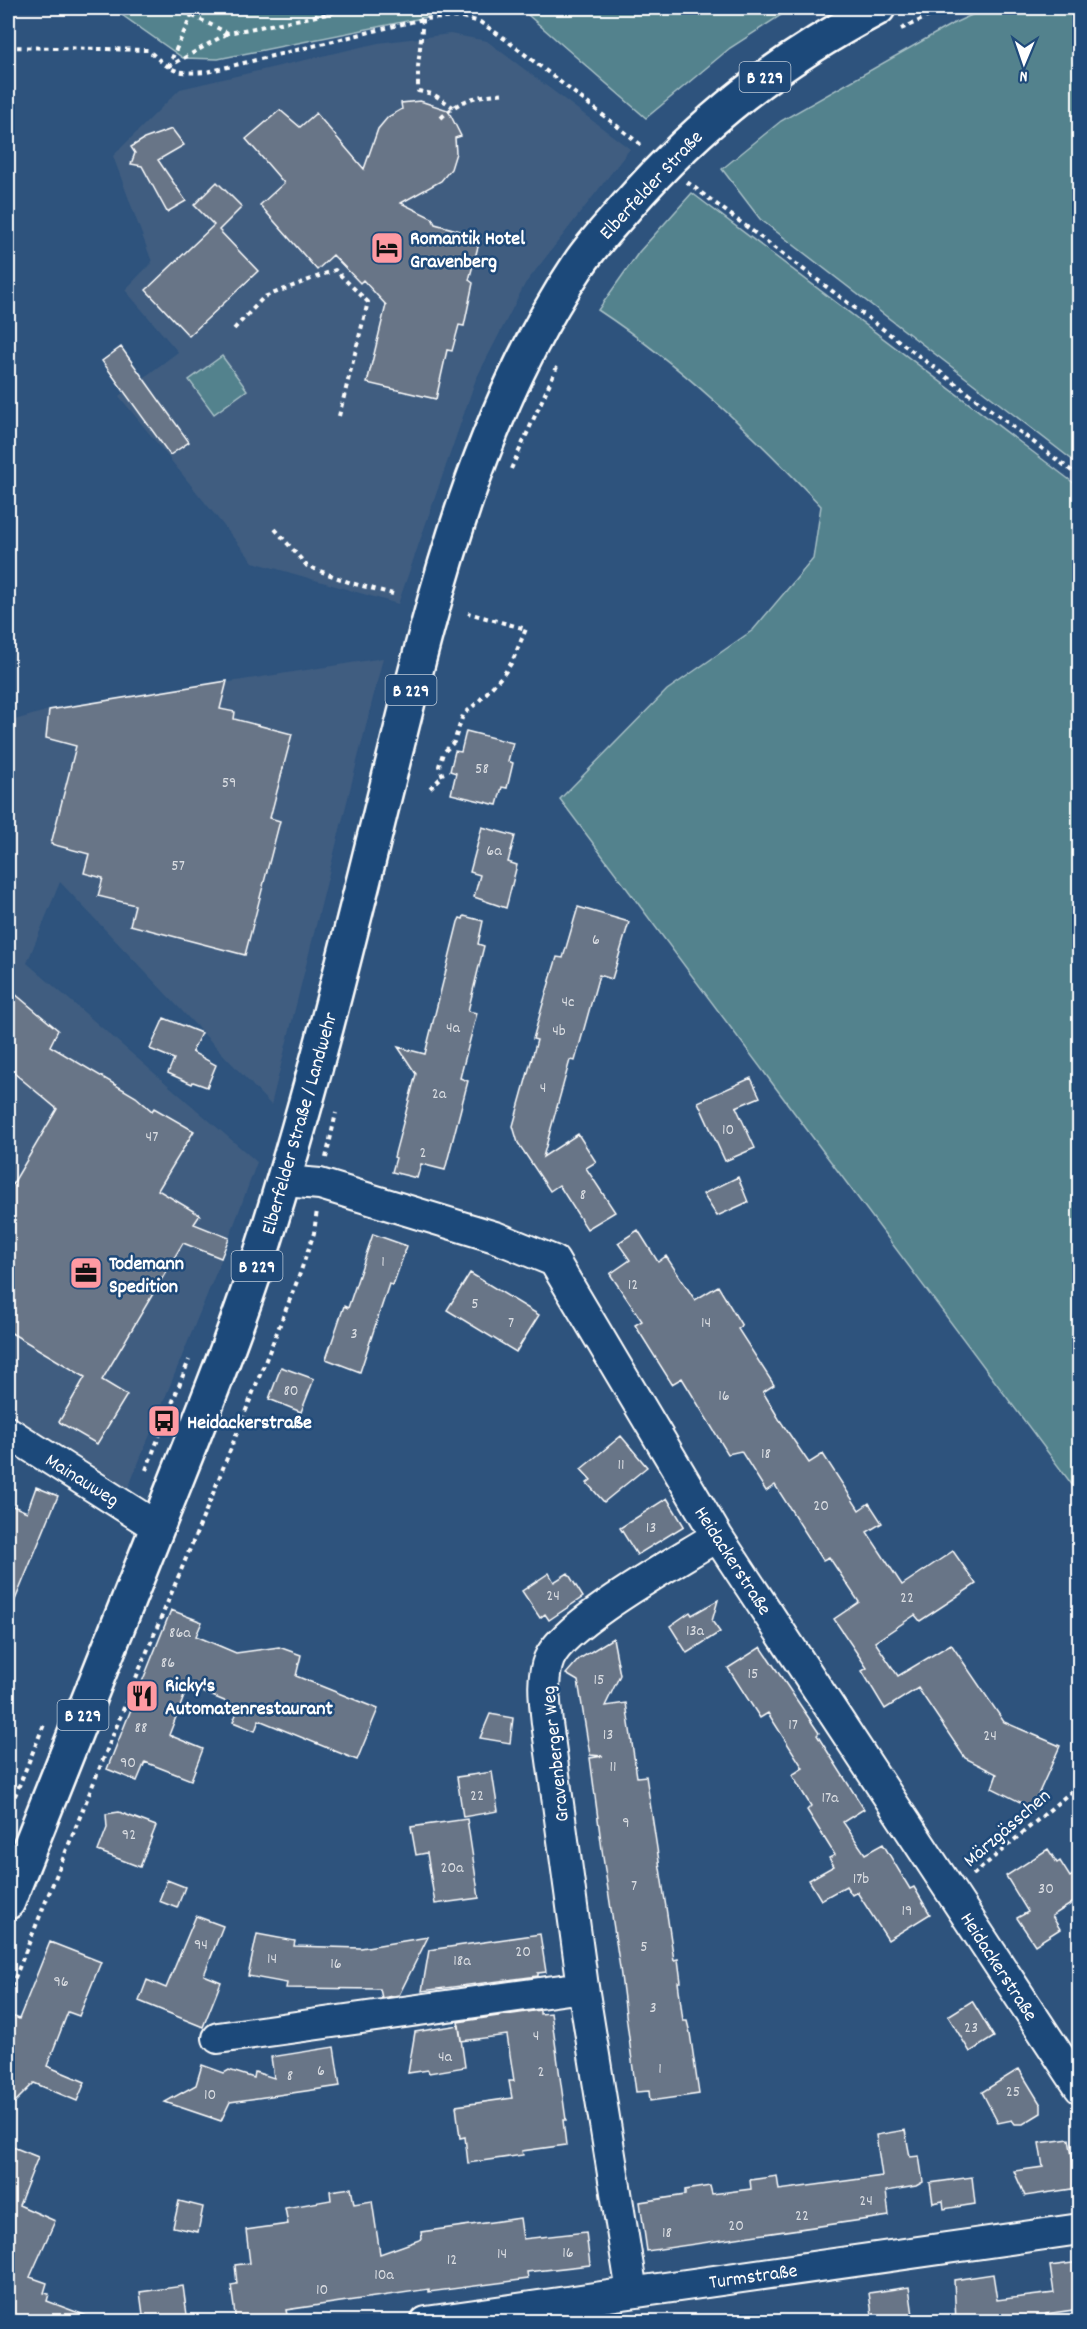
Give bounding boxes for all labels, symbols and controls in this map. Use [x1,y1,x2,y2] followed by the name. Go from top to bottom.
[994,33,1054,93] north arrow
[740,62,790,92] road number: B 229
[1019,64,1028,87] text: N
[594,125,711,247] street label: Elberfelder Straße
[410,226,525,277] place label: Romantik Hotel Gravenberg
[369,230,405,266] hotel icon: Romantik Hotel Gravenberg
[386,675,436,705] road number: B 229
[475,758,489,781] house number: 58
[222,772,236,795] house number: 59
[486,840,502,863] house number: 6a
[171,855,185,878] house number: 57
[592,929,600,952] house number: 6
[561,991,575,1014] house number: 4c
[256,1009,346,1238] street label: Elberfelder Straße / Landwehr
[446,1017,461,1040] house number: 4a
[552,1020,566,1043] house number: 4b
[540,1077,546,1100] house number: 4
[432,1083,447,1106] house number: 2a
[722,1119,734,1142] house number: 10
[146,1126,158,1149] house number: 47
[420,1142,427,1165] house number: 2
[580,1184,586,1207] house number: 8
[109,1251,184,1302] place label: Todemann Spedition
[232,1251,282,1281] road number: B 229
[381,1251,385,1274] house number: 1
[68,1255,104,1291] office icon: Todemann Spedition
[628,1274,638,1297] house number: 12
[471,1293,479,1316] house number: 5
[508,1312,514,1335] house number: 7
[701,1312,711,1335] house number: 14
[350,1323,358,1346] house number: 3
[283,1380,299,1403] house number: 80
[718,1385,730,1408] house number: 16
[146,1403,182,1439] bus stop icon: Heidackerstraße
[187,1410,312,1438] place label: Heidackerstraße
[761,1443,771,1466] house number: 18
[39,1448,124,1515] street label: Mainauweg
[617,1454,625,1477] house number: 11
[813,1495,829,1518] house number: 20
[686,1502,777,1622] street label: Heidackerstraße
[646,1517,656,1540] house number: 13
[546,1585,560,1608] house number: 24
[900,1587,914,1610] house number: 22
[686,1620,705,1643] house number: 13a
[169,1622,191,1645] house number: 86a
[161,1652,175,1675] house number: 86
[748,1663,758,1686] house number: 15
[594,1669,604,1692] house number: 15
[165,1673,333,1724] place label: Ricky's Automatenrestaurant
[124,1678,160,1714] restaurant icon: Ricky's Automatenrestaurant
[536,1684,578,1823] street label: Gravenberger Weg
[58,1700,109,1730] road number: B 229
[788,1714,798,1737] house number: 17
[135,1717,147,1740] house number: 88
[603,1724,613,1747] house number: 13
[983,1725,997,1748] house number: 24
[120,1752,136,1775] house number: 90
[609,1756,617,1779] house number: 11
[958,1783,1058,1875] street label: Märzgässchen
[470,1785,484,1808] house number: 22
[821,1787,839,1810] house number: 17a
[622,1812,630,1835] house number: 9
[122,1824,136,1847] house number: 92
[440,1857,464,1880] house number: 20a
[853,1868,869,1891] house number: 17b
[631,1875,637,1898] house number: 7
[1038,1878,1054,1901] house number: 30
[902,1900,912,1923] house number: 19
[952,1908,1043,2028] street label: Heidackerstraße
[194,1934,208,1957] house number: 94
[640,1936,648,1959] house number: 5
[515,1941,531,1964] house number: 20
[267,1948,277,1971] house number: 14
[453,1950,471,1973] house number: 18a
[330,1953,342,1976] house number: 16
[53,1971,69,1994] house number: 96
[649,1997,657,2020] house number: 3
[964,2017,978,2040] house number: 23
[533,2025,539,2048] house number: 4
[438,2046,453,2069] house number: 4a
[658,2058,662,2081] house number: 1
[317,2060,325,2083] house number: 6
[538,2061,545,2084] house number: 2
[287,2065,293,2088] house number: 8
[1006,2081,1020,2104] house number: 25
[204,2084,216,2107] house number: 10
[859,2190,873,2213] house number: 24
[795,2205,809,2228] house number: 22
[728,2215,744,2238] house number: 20
[662,2222,672,2245] house number: 18
[562,2242,574,2265] house number: 16
[497,2243,507,2266] house number: 14
[447,2249,457,2272] house number: 12
[708,2258,799,2298] street label: Turmstraße
[374,2264,394,2287] house number: 10a
[316,2279,328,2302] house number: 10

